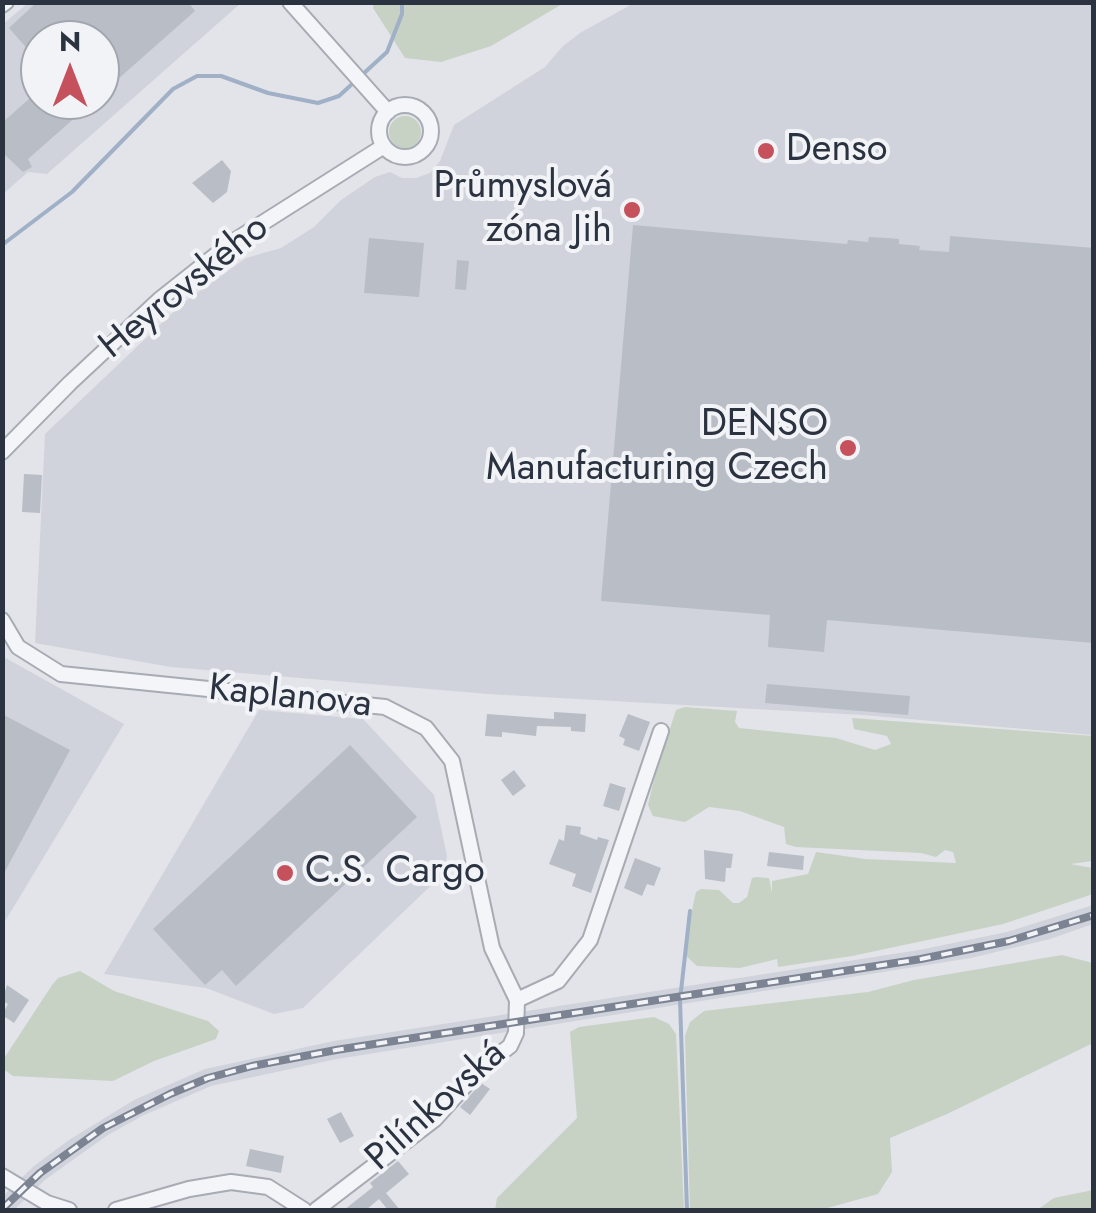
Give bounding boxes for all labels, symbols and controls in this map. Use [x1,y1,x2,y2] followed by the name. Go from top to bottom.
[20,20,120,120] north arrow
[59,21,81,62] text: N
[786,128,887,174] place label: Denso
[755,140,777,162] marker: Denso
[433,165,612,254] place label: Průmyslová zóna Jih
[621,199,643,221] marker: Průmyslová zóna Jih
[91,206,279,370] street label: Heyrovského
[486,403,828,492] place label: DENSO Manufacturing Czech
[837,437,859,459] marker: DENSO Manufacturing Czech
[206,667,374,729] street label: Kaplanova
[305,850,485,896] place label: C.S. Cargo
[274,862,296,884] marker: C.S. Cargo
[358,1032,516,1182] street label: Pilínkovská

